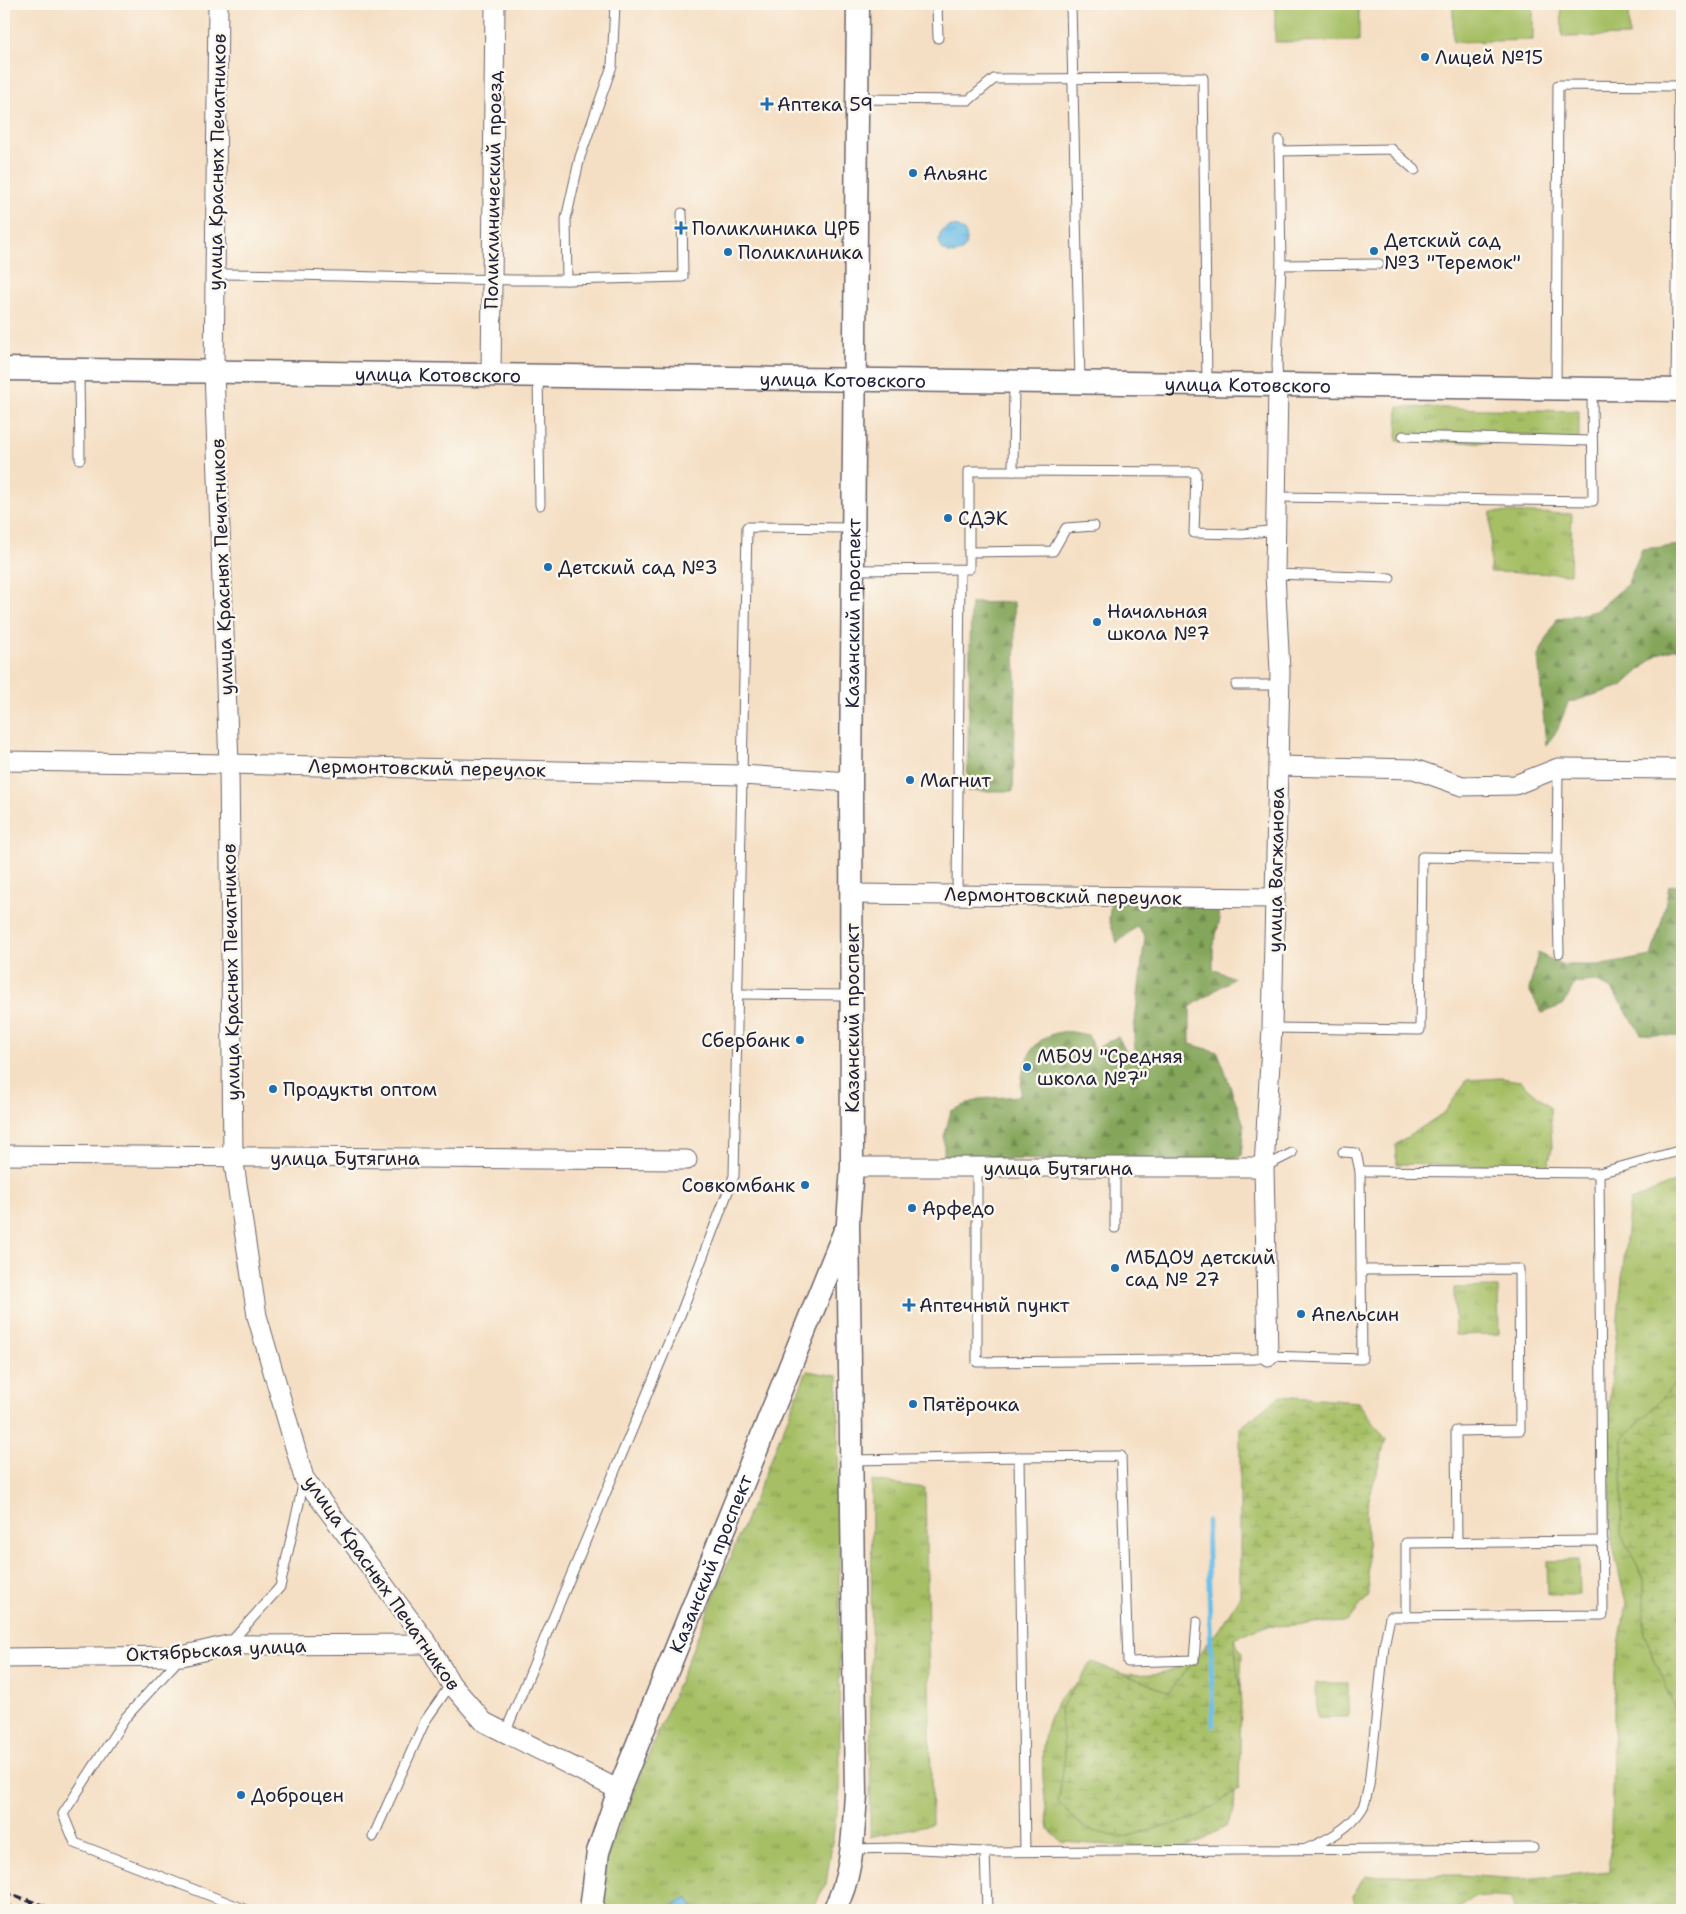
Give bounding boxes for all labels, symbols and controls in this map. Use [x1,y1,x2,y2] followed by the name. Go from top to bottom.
[202,33,232,291] street label: улица Красных Печатников
[1435,45,1543,70] place label: Лицей №15
[1419,51,1431,63] marker: Лицей №15
[478,70,508,310] street label: Поликлинический проезд
[777,92,873,117] place label: Аптека 59
[761,98,773,110] marker: Аптека 59
[923,161,988,186] place label: Альянс
[907,167,919,179] marker: Альянс
[692,216,860,241] place label: Поликлиника ЦРБ
[674,221,688,235] marker: Поликлиника ЦРБ
[1384,228,1521,275] place label: Детский сад №3 "Теремок"
[738,240,863,265] place label: Поликлиника
[1368,245,1380,257] marker: Детский сад №3 "Теремок"
[722,246,734,258] marker: Поликлиника
[355,361,521,388] street label: улица Котовского
[760,366,926,393] street label: улица Котовского
[1165,371,1331,398] street label: улица Котовского
[205,438,239,696] street label: улица Красных Печатников
[958,506,1008,531] place label: СДЭК
[942,512,954,524] marker: СДЭК
[839,518,866,708] street label: Казанский проспект
[558,555,718,580] place label: Детский сад №3
[542,561,554,573] marker: Детский сад №3
[1107,599,1210,646] place label: Начальная школа №7
[1091,616,1103,628] marker: Начальная школа №7
[308,753,546,783] street label: Лермонтовский переулок
[920,768,991,793] place label: Магнит
[904,774,916,786] marker: Магнит
[1262,787,1290,953] street label: улица Вагжанова
[216,843,246,1101] street label: улица Красных Печатников
[944,881,1182,911] street label: Лермонтовский переулок
[840,923,865,1113] street label: Казанский проспект
[701,1028,790,1053] place label: Сбербанк
[794,1034,806,1046] marker: Сбербанк
[1037,1044,1183,1091] place label: МБОУ "Средняя школа №7"
[1021,1061,1033,1073] marker: МБОУ "Средняя школа №7"
[283,1077,437,1102] place label: Продукты оптом
[267,1083,279,1095] marker: Продукты оптом
[270,1146,420,1171] street label: улица Бутягина
[983,1156,1133,1181] street label: улица Бутягина
[681,1173,795,1198] place label: Совкомбанк
[799,1179,811,1191] marker: Совкомбанк
[922,1196,995,1221] place label: Арфедо
[906,1202,918,1214] marker: Арфедо
[1125,1245,1275,1292] place label: МБДОУ детский сад № 27
[1109,1262,1121,1274] marker: МБДОУ детский сад № 27
[919,1293,1070,1318] place label: Аптечный пункт
[903,1299,915,1311] marker: Аптечный пункт
[1311,1302,1399,1327] place label: Апельсин
[1295,1308,1307,1320] marker: Апельсин
[923,1392,1019,1417] place label: Пятёрочка
[907,1398,919,1410] marker: Пятёрочка
[298,1470,466,1696] street label: улица Красных Печатников
[663,1471,758,1656] street label: Казанский проспект
[125,1633,307,1667] street label: Октябрьская улица
[251,1783,344,1808] place label: Доброцен
[235,1789,247,1801] marker: Доброцен

